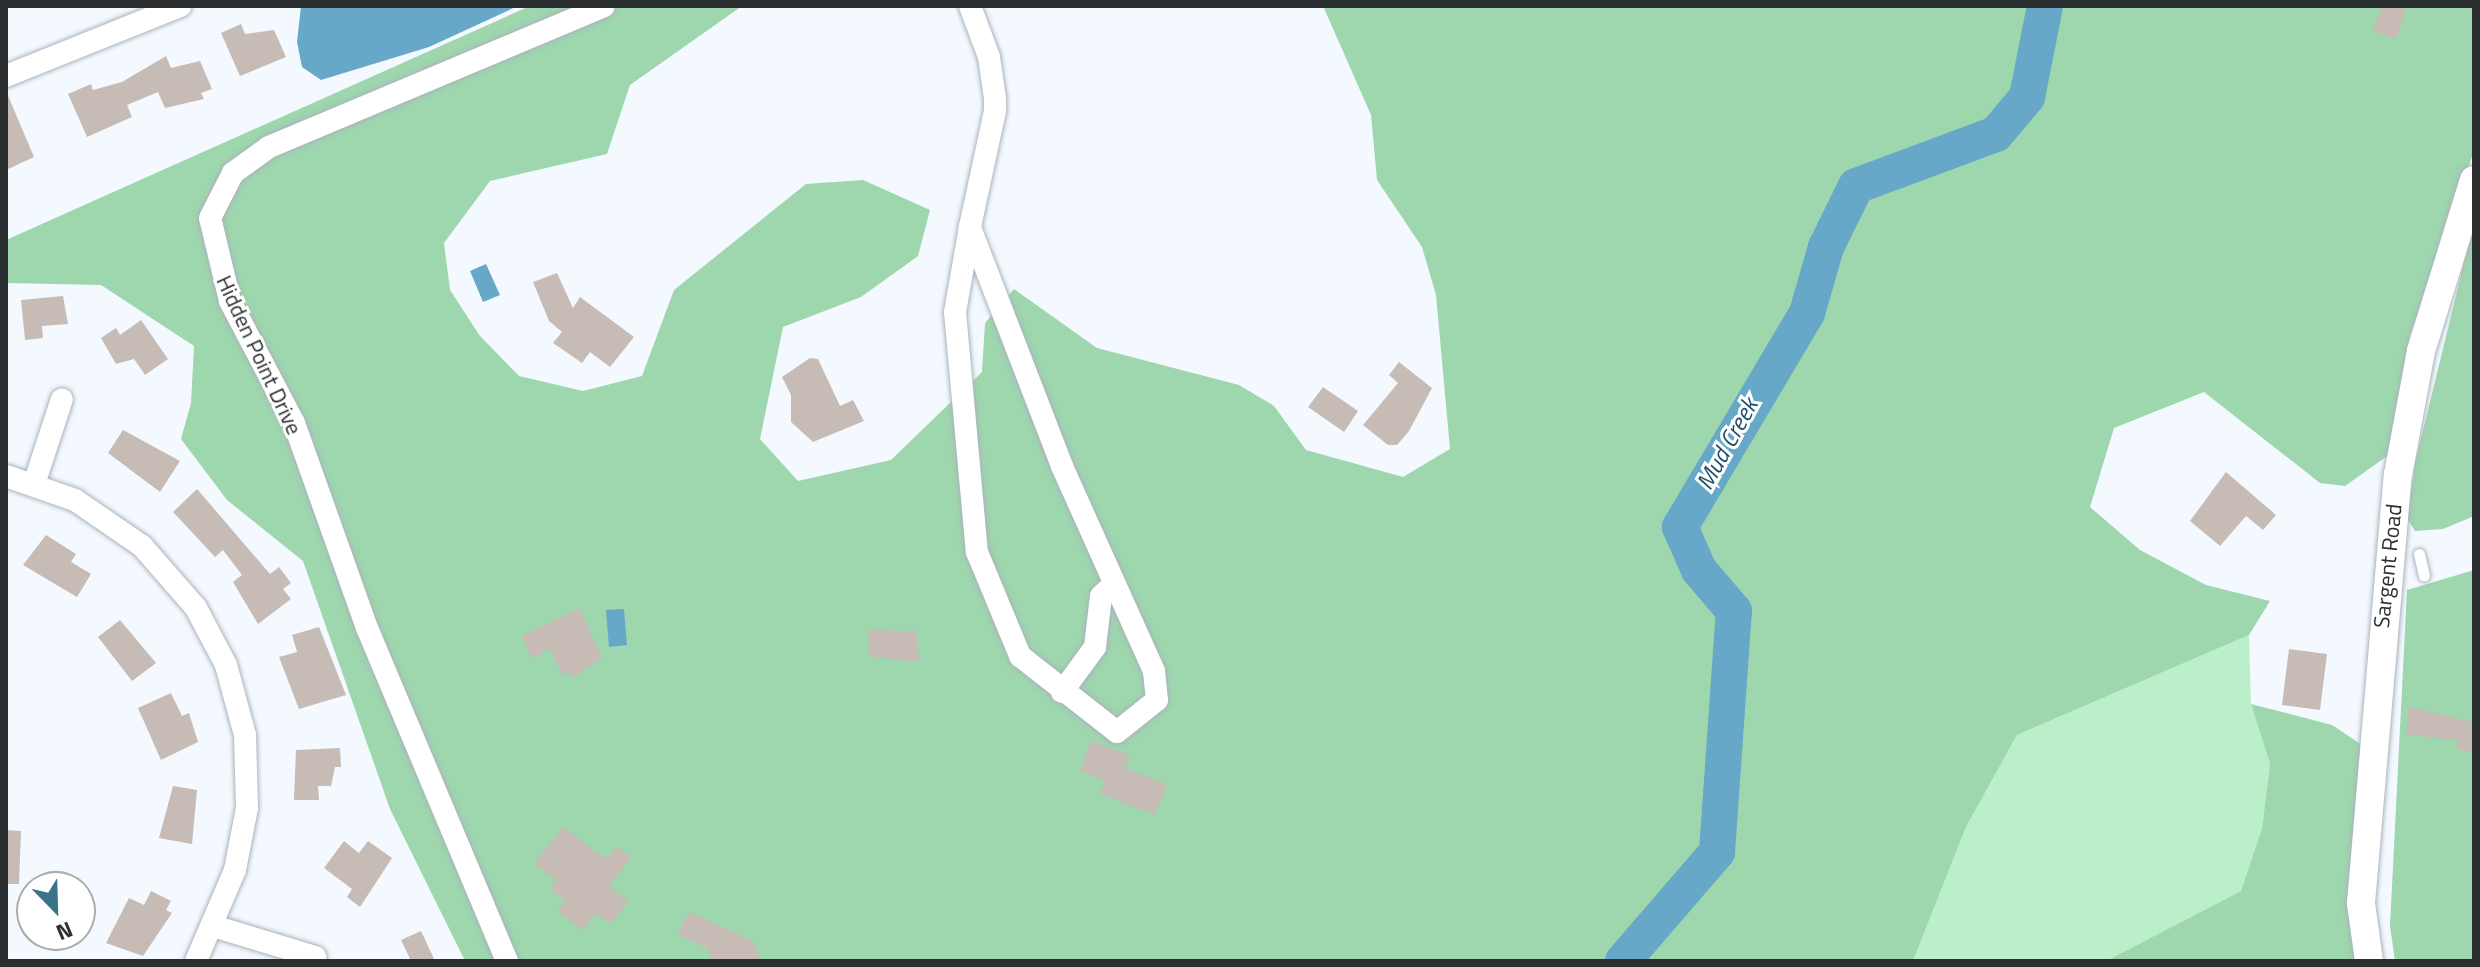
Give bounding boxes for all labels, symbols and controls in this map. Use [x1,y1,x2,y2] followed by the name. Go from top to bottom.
[211,271,307,439] street label: Hidden Point Drive
[1690,393,1764,495] water label: Mud Creek
[2368,503,2408,629] street label: Sargent Road
[16,871,96,951] north arrow
[51,913,78,950] text: N

